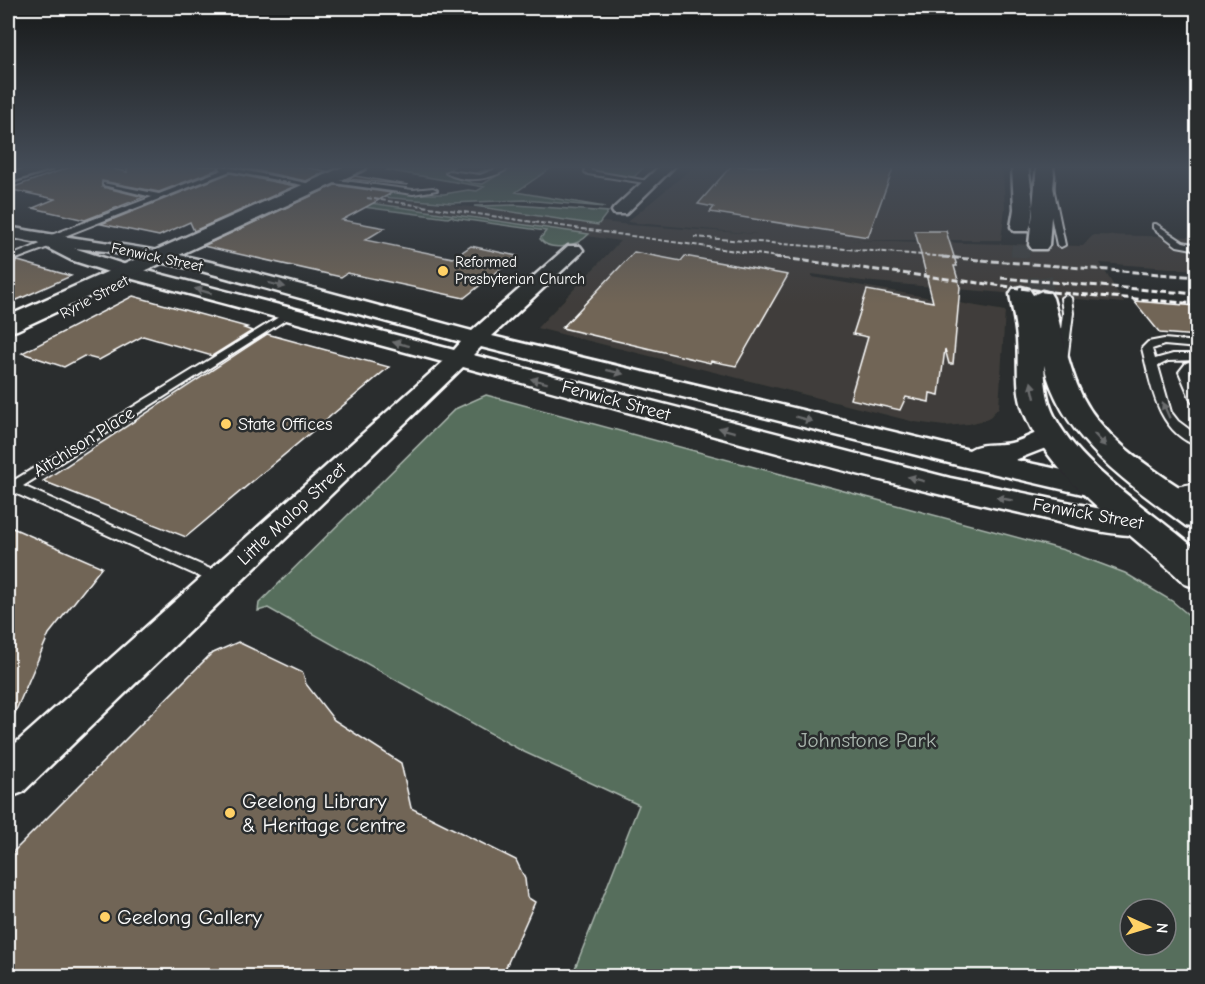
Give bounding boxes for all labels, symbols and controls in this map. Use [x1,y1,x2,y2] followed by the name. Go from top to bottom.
[110,239,205,276] street label: Fenwick Street
[455,253,585,288] place label: Reformed Presbyterian Church
[436,264,450,278] marker: Reformed Presbyterian Church
[57,271,132,323] street label: Ryrie Street
[268,281,287,291] one-way arrow
[194,286,212,295] one-way arrow
[392,338,410,348] one-way arrow
[606,367,624,377] one-way arrow
[530,375,548,385] one-way arrow
[559,376,673,426] street label: Fenwick Street
[1027,381,1037,399] one-way arrow
[1161,400,1171,418] one-way arrow
[29,402,139,482] street label: Aitchison Place
[238,414,332,435] place label: State Offices
[795,415,813,424] one-way arrow
[219,417,233,431] marker: State Offices
[718,425,736,434] one-way arrow
[1093,432,1107,447] one-way arrow
[233,458,351,570] street label: Little Malop Street
[907,474,925,483] one-way arrow
[995,494,1014,503] one-way arrow
[1031,494,1146,534] street label: Fenwick Street
[798,728,936,752] park label: Johnstone Park
[242,789,406,837] place label: Geelong Library & Heritage Centre
[223,806,237,820] marker: Geelong Library & Heritage Centre
[1118,897,1178,957] north arrow
[117,905,262,929] place label: Geelong Gallery
[98,910,112,924] marker: Geelong Gallery
[1153,922,1171,934] text: N

